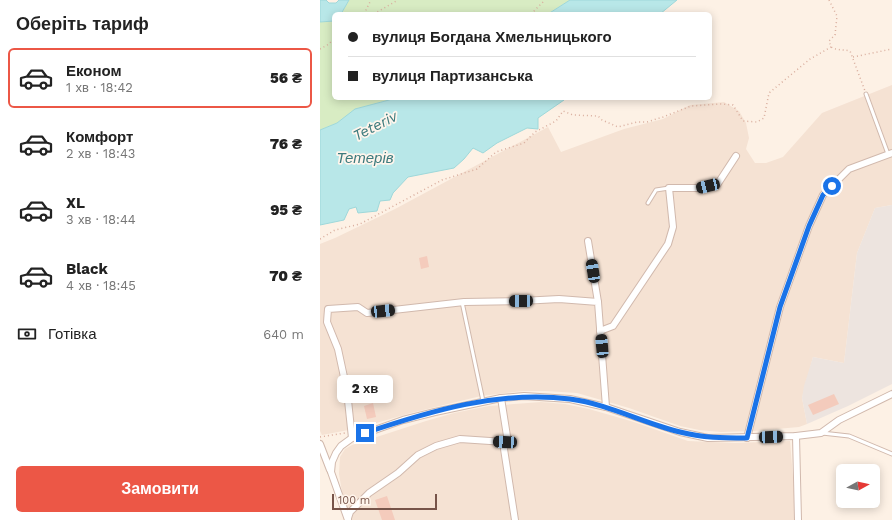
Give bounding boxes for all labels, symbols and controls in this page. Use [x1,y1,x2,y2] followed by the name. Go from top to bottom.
[16,13,149,34] text: Оберіть тариф
[372,28,612,46] text: вулиця Богдана Хмельницького
[18,60,54,96] icon: car
[66,62,122,80] text: Економ
[372,67,533,85] text: вулиця Партизанська
[270,69,302,87] text: 56 ₴
[66,80,133,95] text: 1 хв · 18:42
[350,106,402,145] water label: Teteriv
[18,126,54,162] icon: car
[66,128,133,146] text: Комфорт
[270,135,302,153] text: 76 ₴
[66,146,135,161] text: 2 хв · 18:43
[336,149,394,167] water label: Тетерів
[695,177,721,195] car
[823,177,841,195] route start
[18,192,54,228] icon: car
[66,194,85,212] text: XL
[270,201,302,219] text: 95 ₴
[66,212,136,227] text: 3 хв · 18:44
[18,258,54,294] icon: car
[585,258,601,284] car
[66,260,108,278] text: Black
[269,267,302,285] text: 70 ₴
[66,278,136,293] text: 4 хв · 18:45
[509,295,533,307] car
[370,304,396,318] car
[16,323,38,345] icon: cash
[48,325,97,343] text: Готівка
[263,327,304,342] text: 640 m
[595,334,609,358] car
[337,375,393,403] callout: 2 хв
[352,381,378,396] text: 2 хв
[356,424,374,442] route end
[759,431,783,443] car
[493,435,517,449] car
[836,464,880,508] north arrow
[836,464,880,508] map controls
[16,466,304,512] button: Замовити
[332,492,437,511] scale bar
[338,494,370,507] text: 100 m

